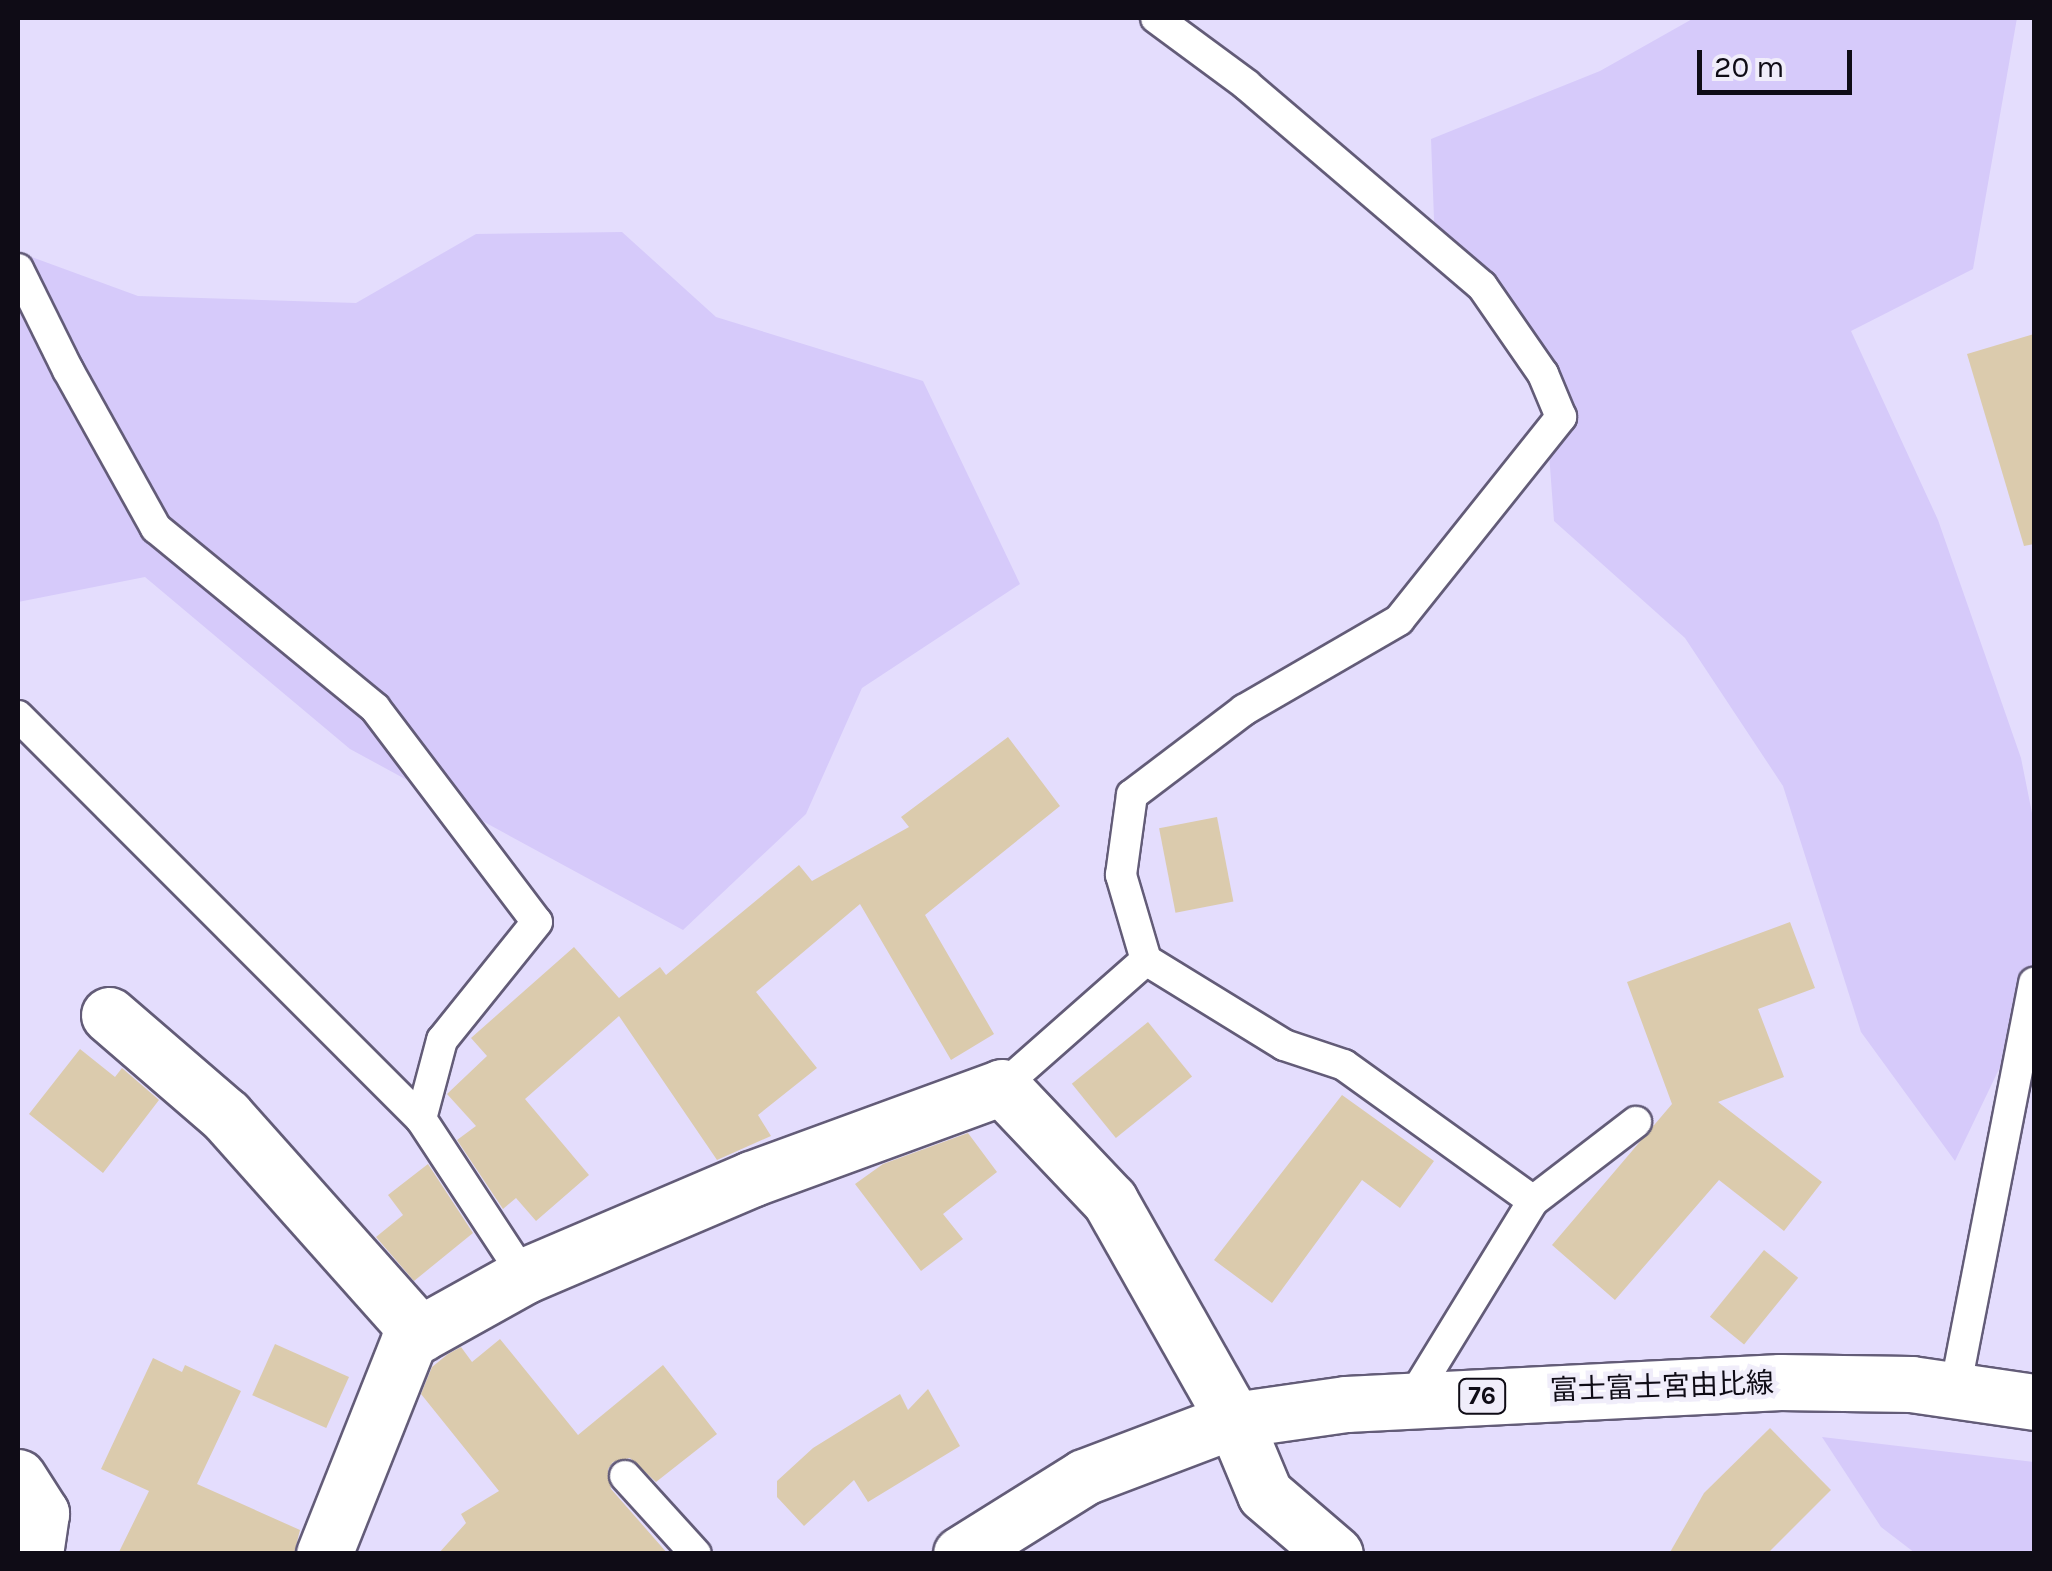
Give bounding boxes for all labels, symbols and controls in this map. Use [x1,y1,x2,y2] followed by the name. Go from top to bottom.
[1702,30,1857,92] scale bar
[1714,49,1784,85] text: 20 m
[1549,1366,1775,1408] street label: 富士富士宮由比線
[1457,1376,1507,1416] road number: 76

